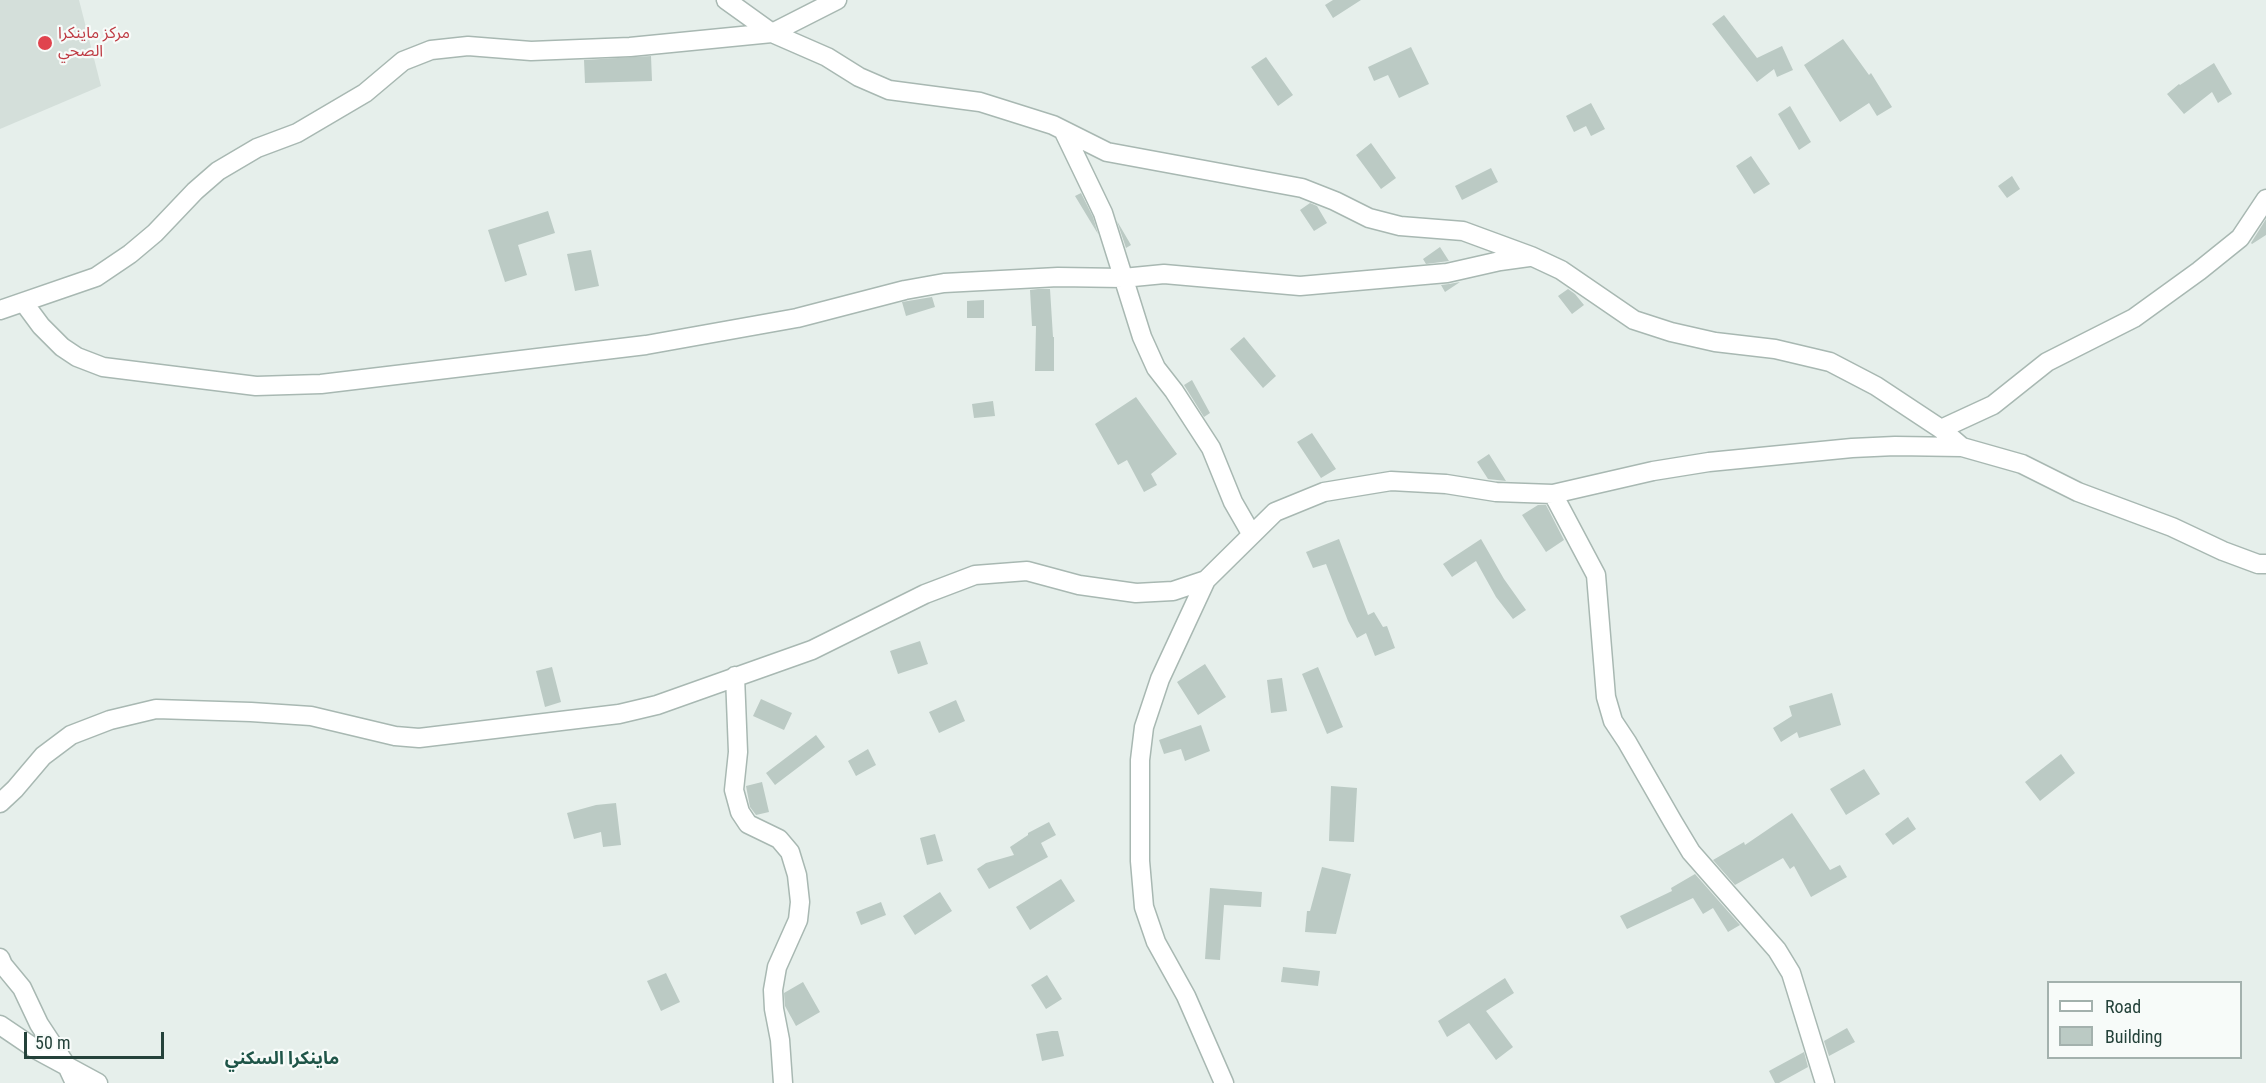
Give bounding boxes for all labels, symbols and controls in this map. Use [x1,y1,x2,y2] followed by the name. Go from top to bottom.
[58,24,130,62] place label: مركز ماينكرا الصحي
[36,34,54,52] marker: مركز ماينكرا الصحي
[2047,981,2242,1059] legend
[2105,996,2141,1017] text: Road
[27,1020,166,1058] scale bar
[2105,1026,2162,1047] text: Building
[35,1032,70,1053] text: 50 m
[225,1048,339,1070] district label: ماينكرا السكني

